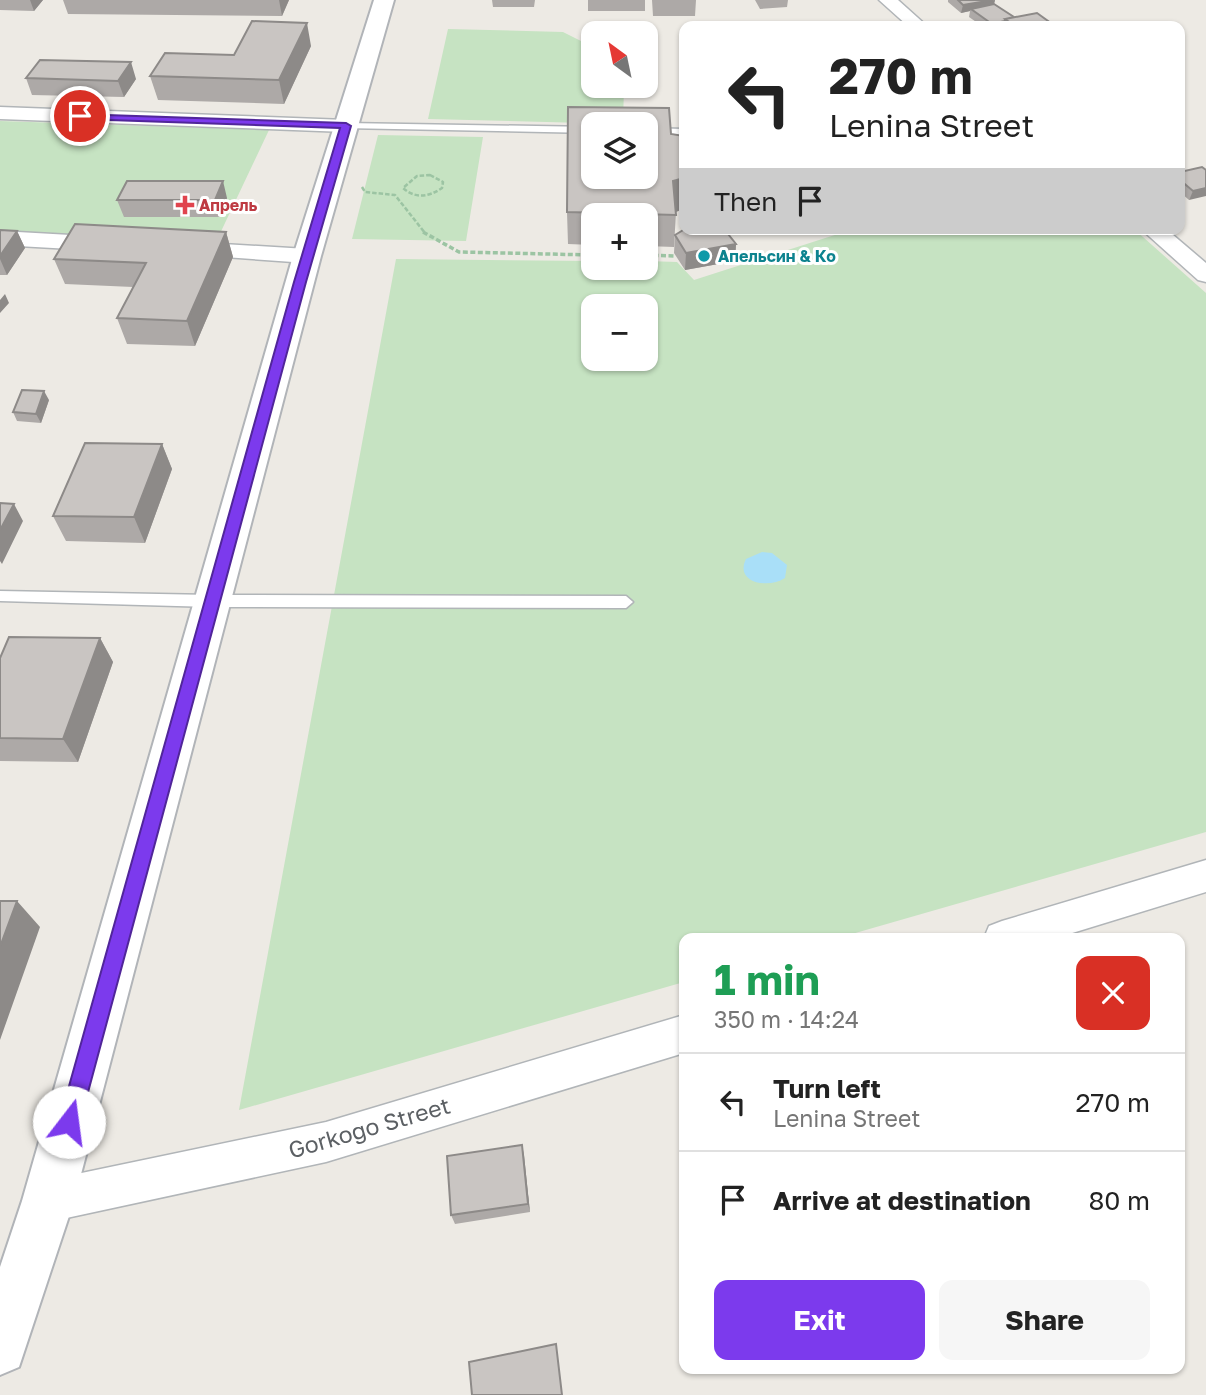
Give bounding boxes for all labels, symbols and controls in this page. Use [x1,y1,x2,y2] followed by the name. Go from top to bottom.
[581,21,658,98] north arrow
[581,21,658,371] map controls
[829,46,973,105] text: 270 m
[714,49,805,140] icon: left
[50,86,110,146] pin
[61,97,99,135] icon: arrive
[829,106,1034,144] text: Lenina Street
[581,112,658,189] button: layers
[791,182,829,220] icon: arrive
[714,186,777,217] text: Then
[199,195,258,215] place label: Апрель
[177,197,193,213] marker: Апрель
[581,203,658,280] button: +
[718,246,836,266] place label: Апельсин & Ко
[696,248,712,264] marker: Апельсин & Ко
[581,294,658,371] button: −
[714,954,820,1004] text: 1 min
[1076,956,1150,1030] button: close
[714,1005,859,1033] text: 350 m · 14:24
[773,1073,881,1104] text: Turn left
[714,1083,752,1121] icon: left
[32,1085,106,1159] position arrow
[1076,1087,1150,1118] text: 270 m
[285,1091,453,1163] street label: Gorkogo Street
[773,1104,921,1132] text: Lenina Street
[714,1181,752,1219] icon: arrive
[773,1185,1031,1216] text: Arrive at destination
[1089,1185,1150,1216] text: 80 m
[714,1280,925,1360] button: Exit
[939,1280,1150,1360] button: Share

